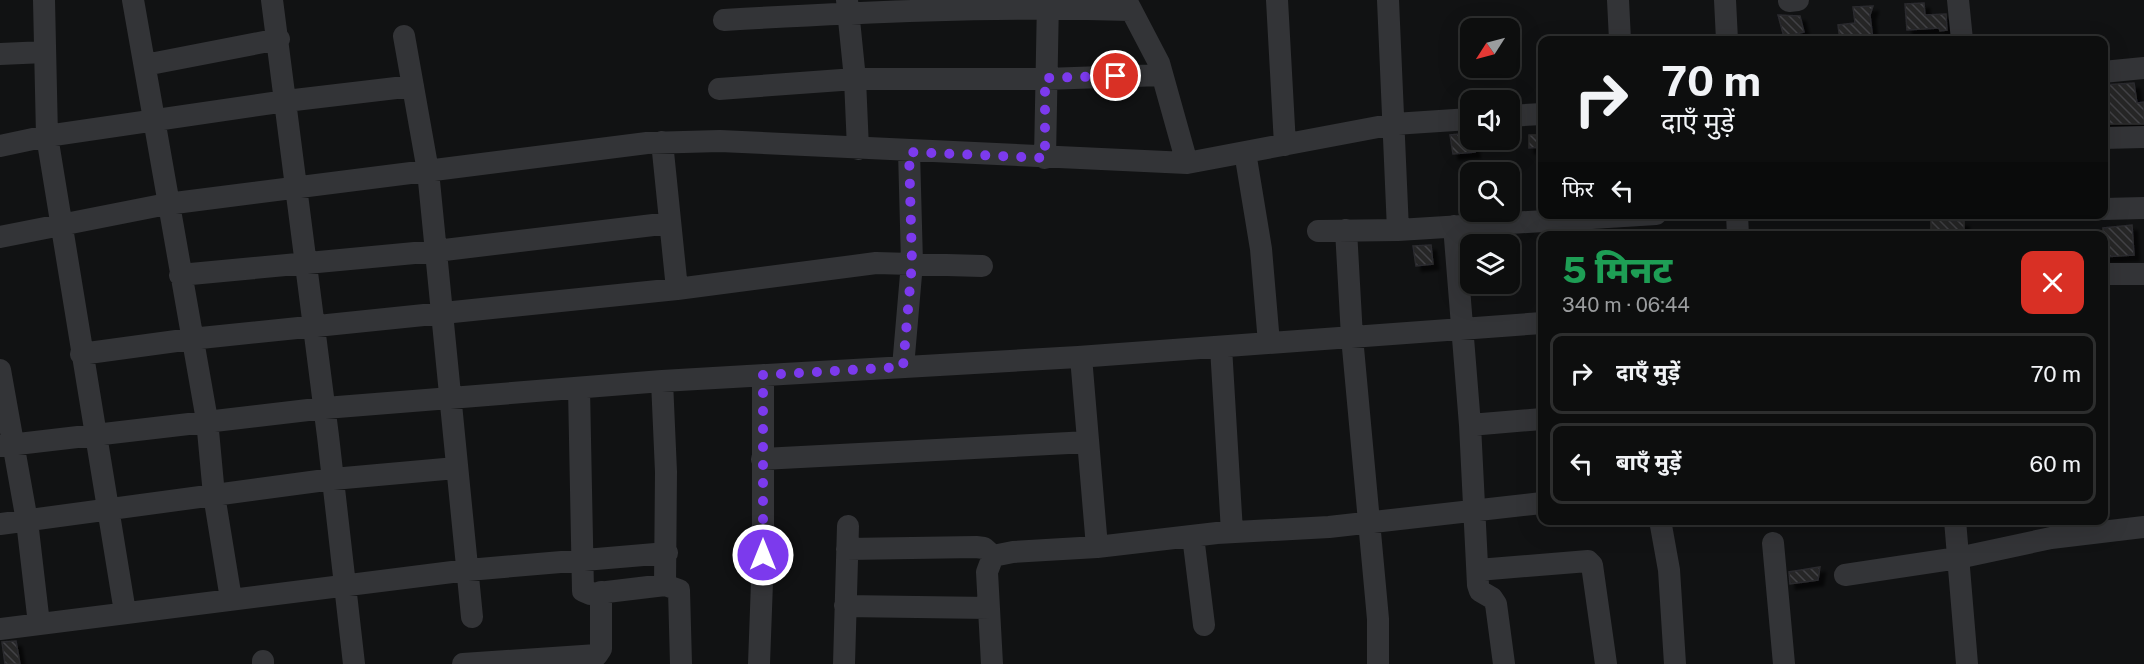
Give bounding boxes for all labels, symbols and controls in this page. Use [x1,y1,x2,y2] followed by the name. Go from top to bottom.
[1460,18,1520,78] north arrow
[1460,18,1520,294] map controls
[1090,50,1141,101] pin
[1661,56,1761,105] text: 70 m
[1099,59,1132,92] icon: arrive
[1562,60,1640,138] icon: right
[1460,90,1520,150] button: sound
[1661,106,1734,138] text: दाएँ मुड़ें
[1460,162,1520,222] button: search
[1606,174,1639,207] icon: left
[1562,176,1594,202] text: फिर
[1460,234,1520,294] button: layers
[1562,249,1672,291] text: 5 मिनट
[2021,251,2084,314] button: close
[1562,293,1690,317] text: 340 m · 06:44
[1565,357,1598,390] icon: right
[1616,359,1680,385] text: दाएँ मुड़ें
[2030,361,2081,387] text: 70 m
[1565,447,1598,480] icon: left
[1616,449,1681,475] text: बाएँ मुड़ें
[2030,451,2081,477] text: 60 m
[731,523,795,587] position arrow

